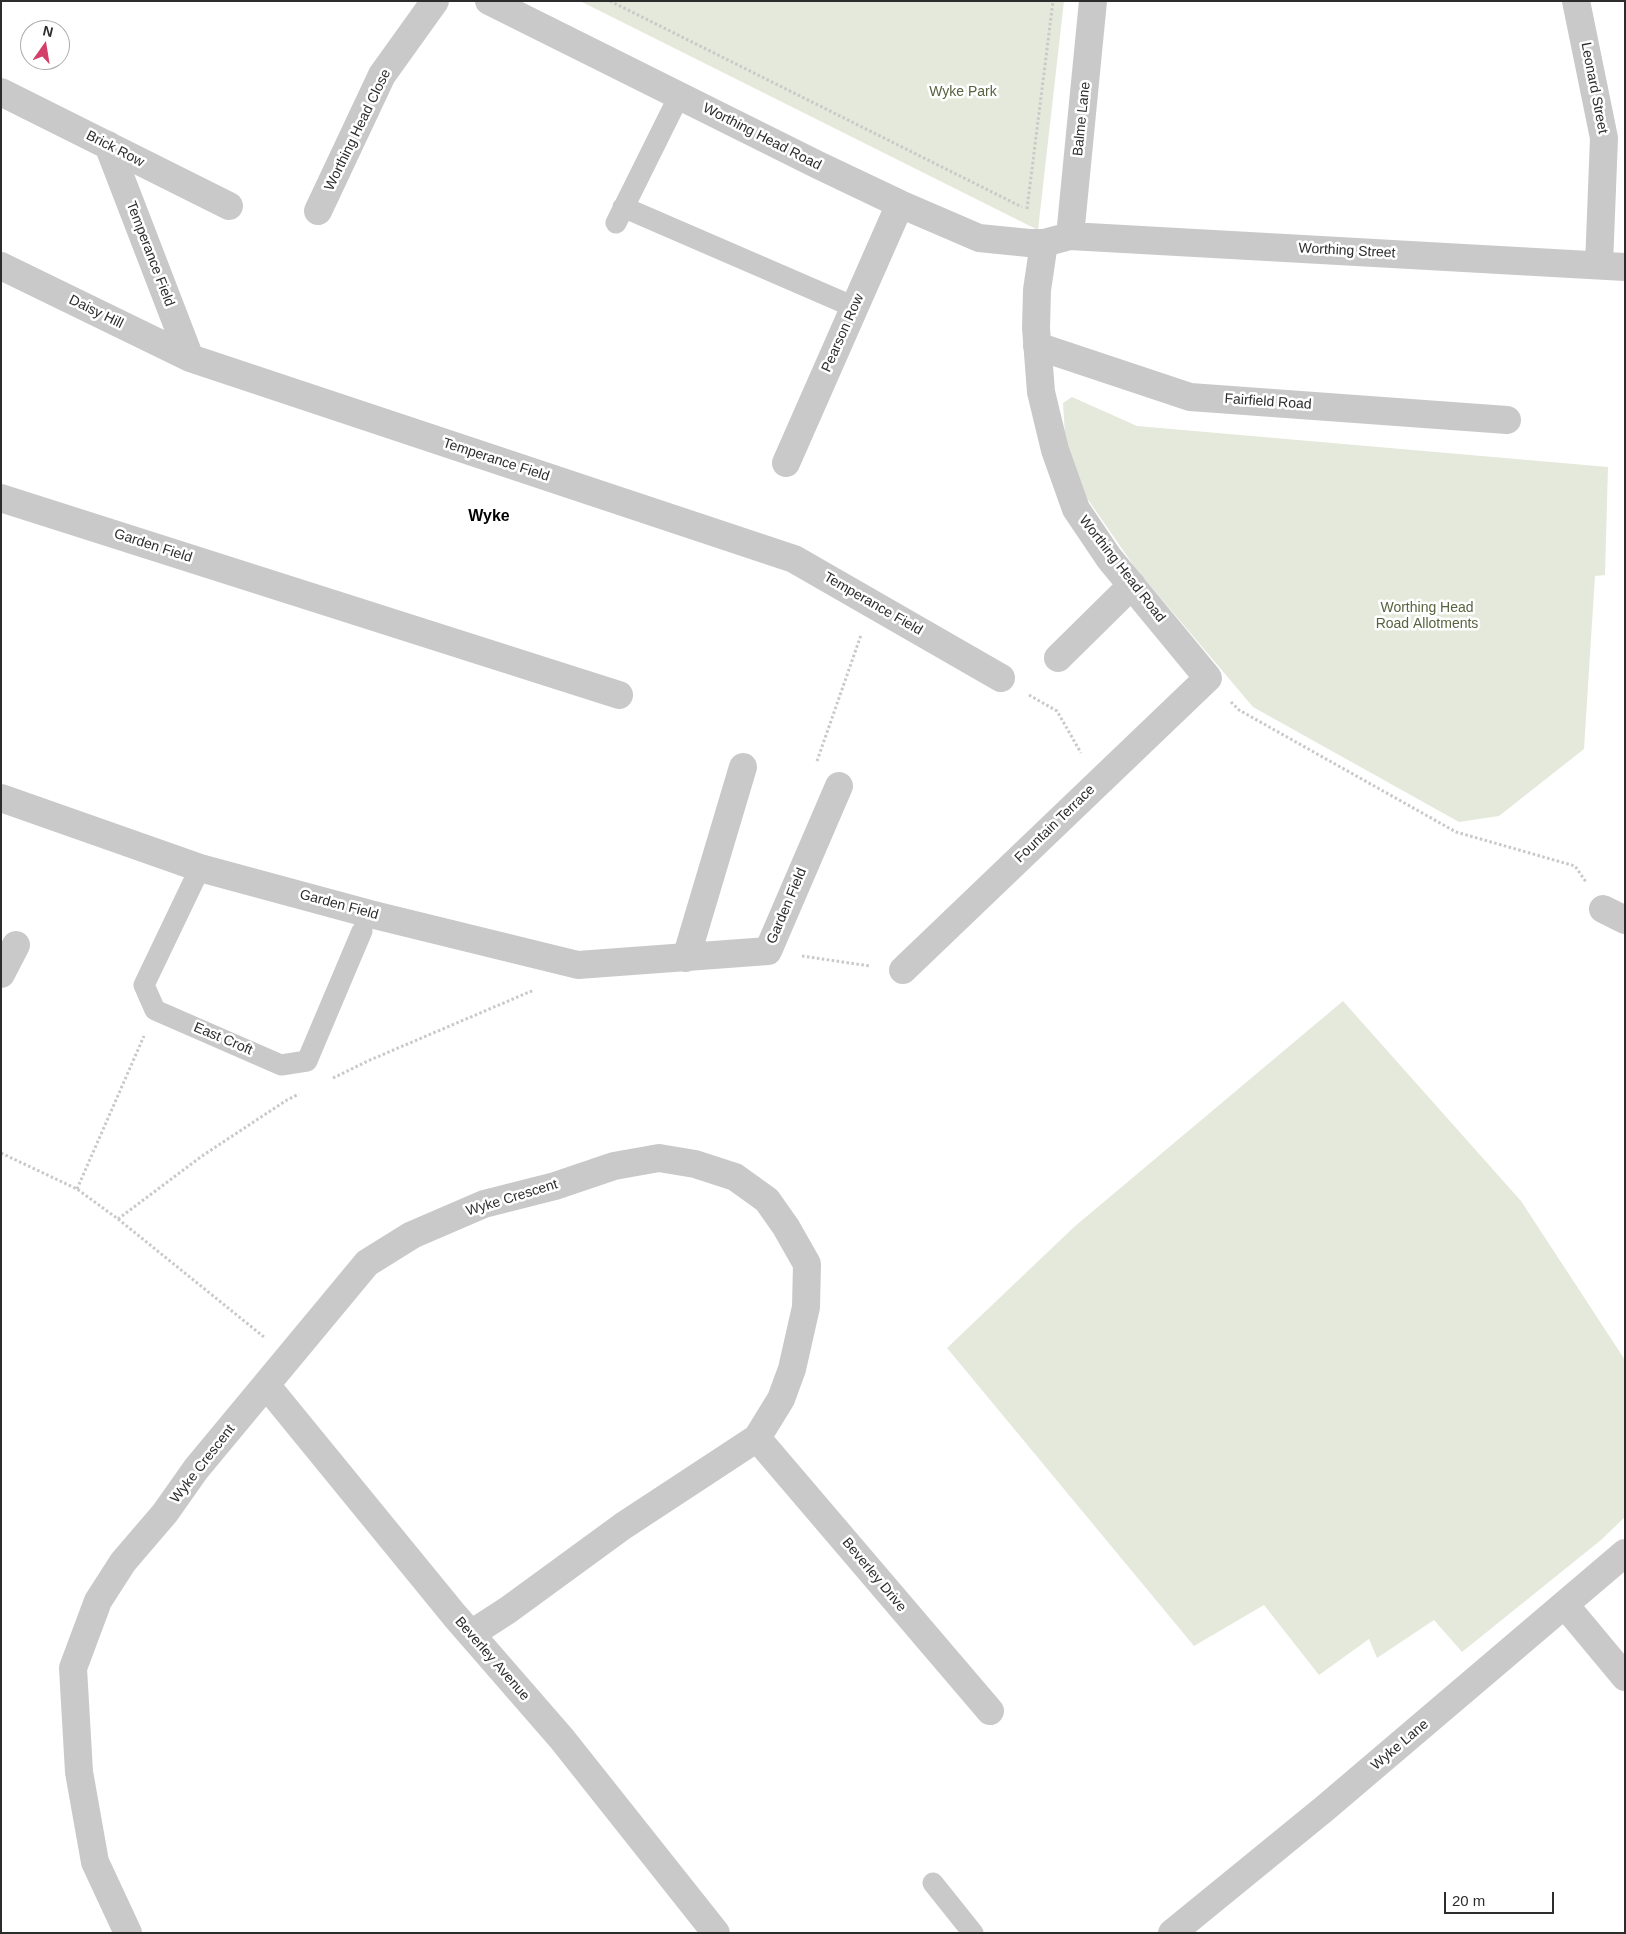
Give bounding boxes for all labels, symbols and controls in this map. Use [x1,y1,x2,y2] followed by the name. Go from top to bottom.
[20,20,70,70] north arrow
[41,22,55,40] text: N
[1577,41,1611,135] street label: Leonard Street
[321,67,395,193] street label: Worthing Head Close
[1070,81,1094,157] street label: Balme Lane
[929,84,997,100] park label: Wyke Park
[700,100,824,174] street label: Worthing Head Road
[83,127,147,171] street label: Brick Row
[122,199,178,309] street label: Temperance Field
[1298,240,1396,262] street label: Worthing Street
[818,291,868,375] street label: Pearson Row
[66,292,126,332] street label: Daisy Hill
[1224,391,1312,413] street label: Fairfield Road
[440,435,552,485] street label: Temperance Field
[468,507,510,527] district label: Wyke
[1075,512,1169,626] street label: Worthing Head Road
[112,526,194,566] street label: Garden Field
[821,569,925,639] street label: Temperance Field
[1376,600,1478,632] park label: Worthing Head Road Allotments
[1011,781,1099,867] street label: Fountain Terrace
[763,865,811,947] street label: Garden Field
[298,886,380,924] street label: Garden Field
[191,1019,255,1059] street label: East Croft
[464,1176,560,1220] street label: Wyke Crescent
[167,1421,239,1507] street label: Wyke Crescent
[838,1535,910,1615] street label: Beverley Drive
[451,1614,533,1704] street label: Beverley Avenue
[1368,1716,1432,1774] street label: Wyke Lane
[1446,1882,1556,1914] scale bar
[1452,1892,1485,1909] text: 20 m

